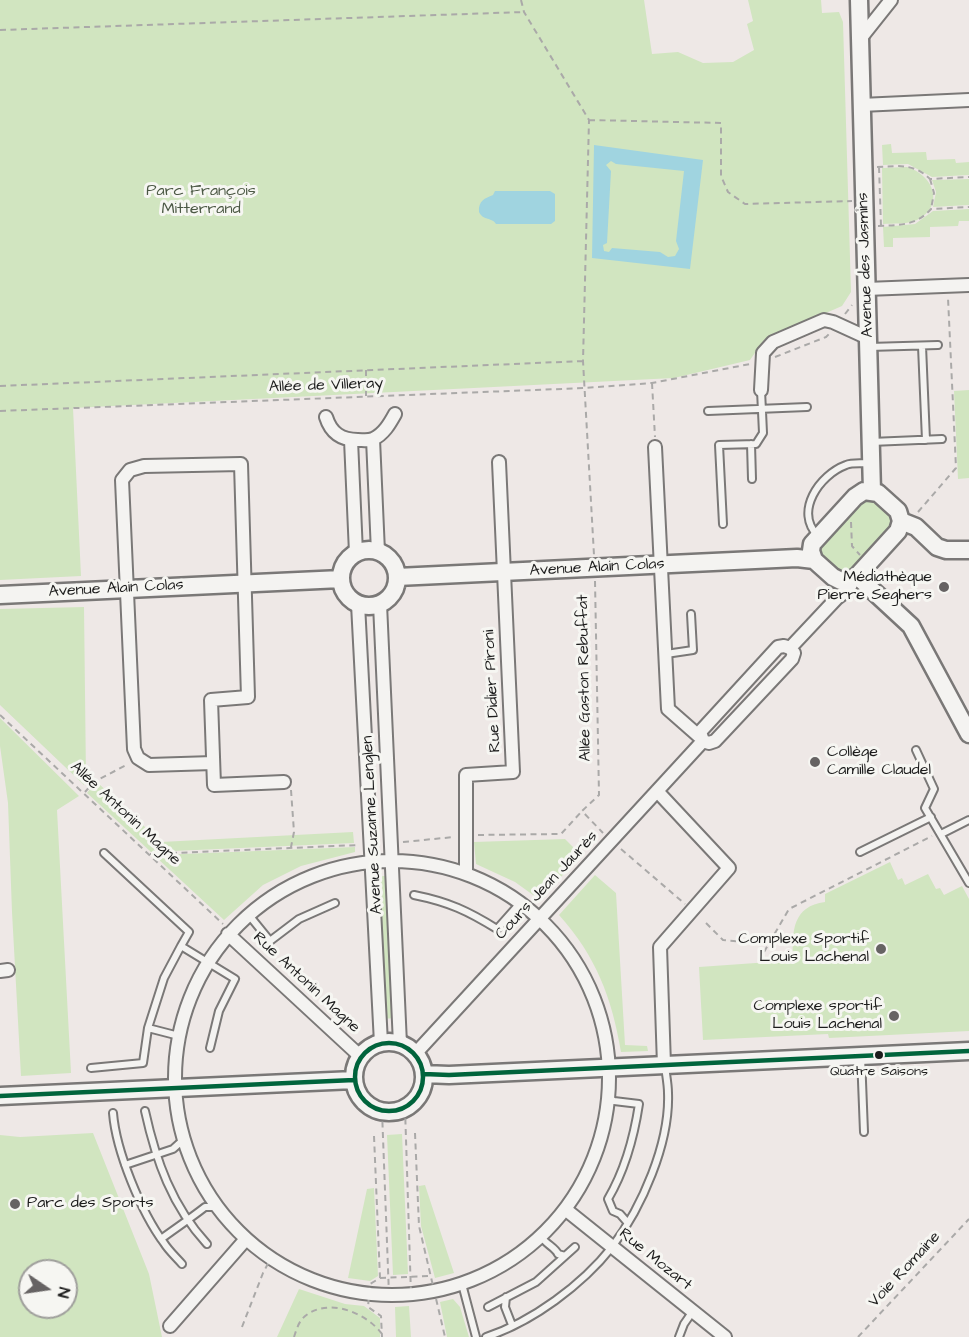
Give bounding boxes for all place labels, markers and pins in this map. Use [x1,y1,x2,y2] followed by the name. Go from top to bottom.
[817,568,932,606] place label: Médiathèque Pierre Seghers
[937,580,951,594] marker: Médiathèque Pierre Seghers
[827,743,931,781] place label: Collège Camille Claudel
[808,755,822,769] marker: Collège Camille Claudel
[738,930,869,968] place label: Complexe Sportif Louis Lachenal
[874,942,888,956] marker: Complexe Sportif Louis Lachenal
[753,997,882,1035] place label: Complexe sportif Louis Lachenal
[887,1009,901,1023] marker: Complexe sportif Louis Lachenal
[873,1049,885,1061] marker: Quatre Saisons
[830,1064,928,1080] place label: Quatre Saisons
[27,1194,154,1214] place label: Parc des Sports
[8,1197,22,1211] marker: Parc des Sports

